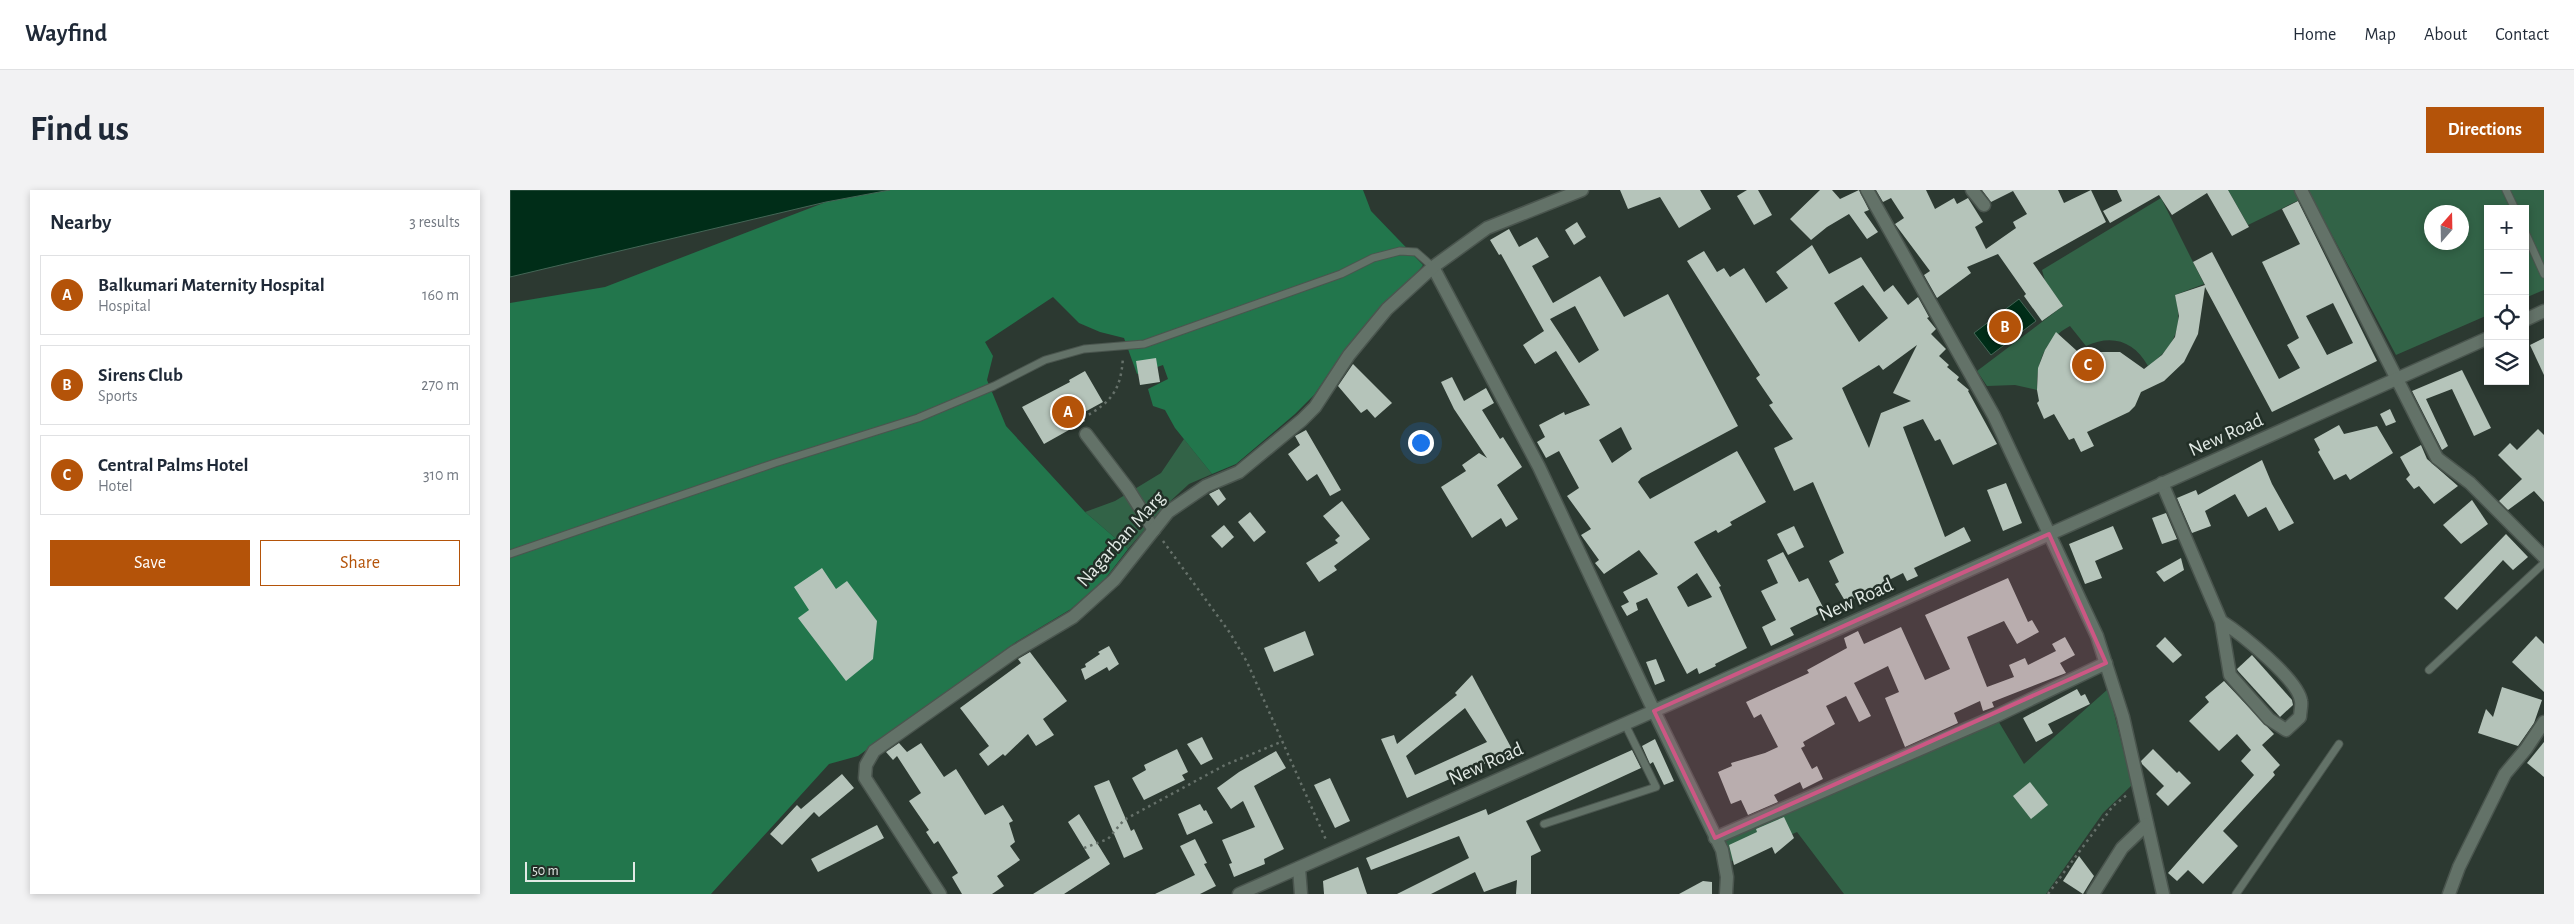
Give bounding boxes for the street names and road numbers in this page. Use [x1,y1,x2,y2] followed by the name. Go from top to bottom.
[2186,410,2266,460] street label: New Road
[1073,487,1169,591] street label: Nagarban Marg
[1816,575,1896,625] street label: New Road
[1446,739,1526,789] street label: New Road

